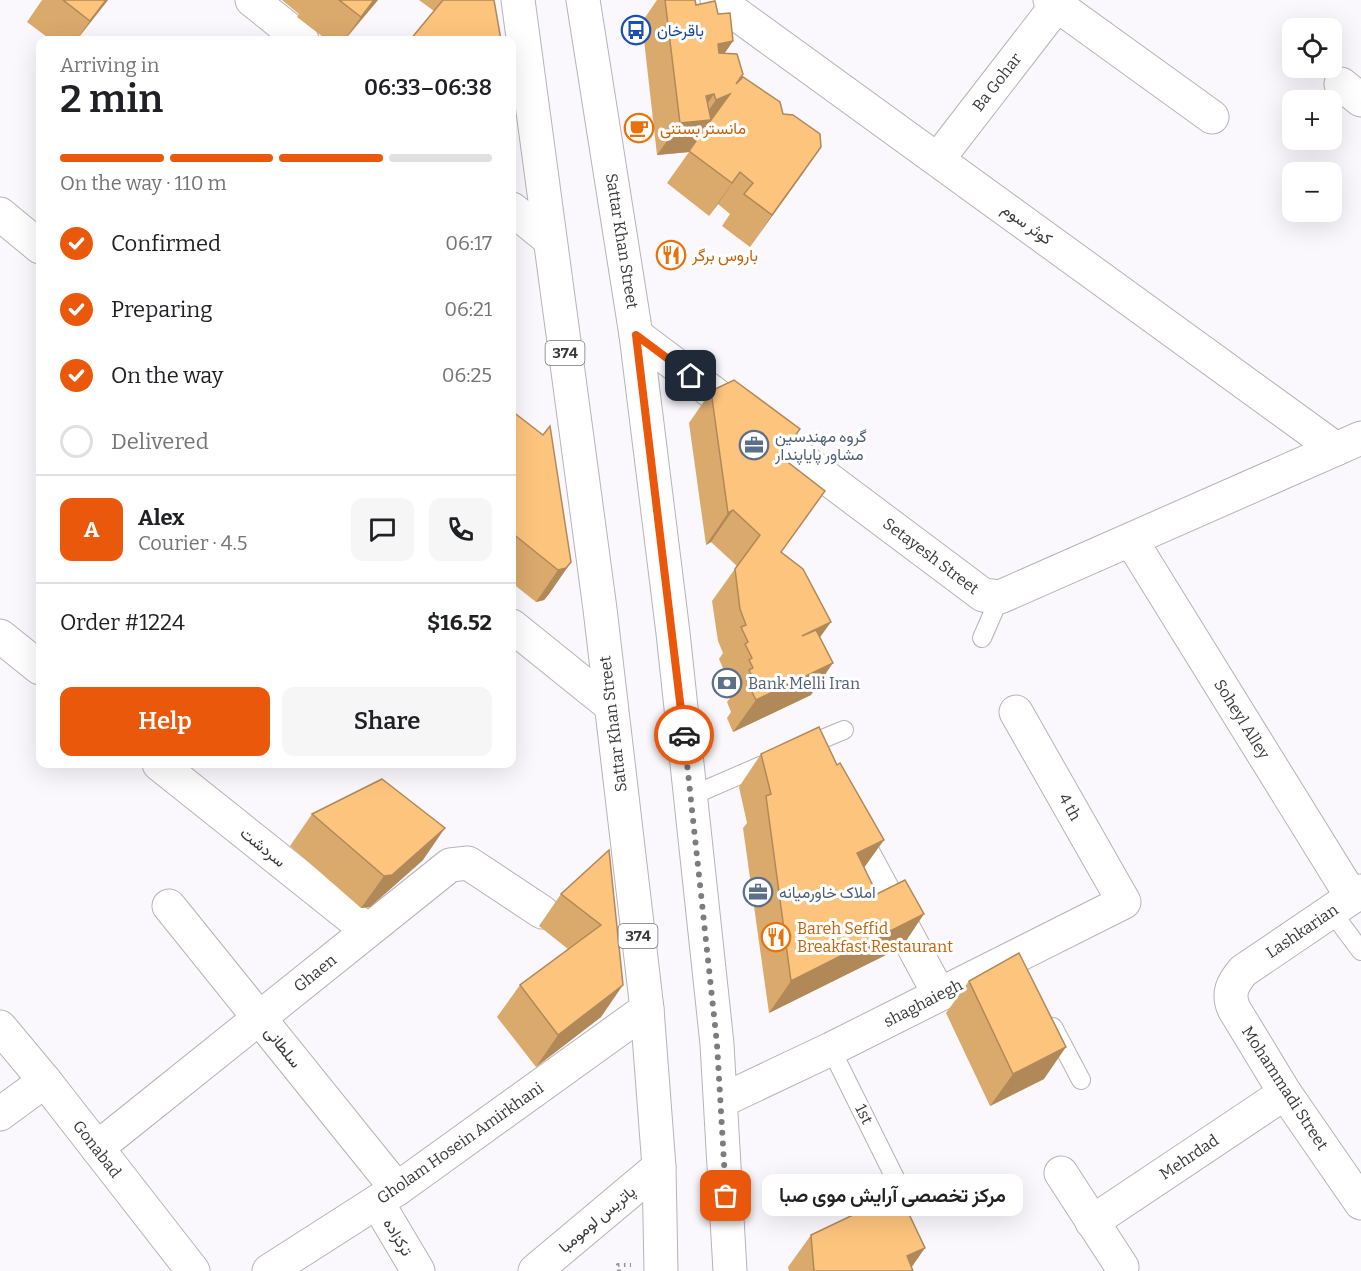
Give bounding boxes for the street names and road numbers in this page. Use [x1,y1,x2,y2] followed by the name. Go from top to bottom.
[968,49,1026,115] street label: Ba Gohar
[602,172,642,310] street label: Sattar Khan Street
[997,199,1056,249] street label: کوثر سوم
[546,341,584,365] road number: 374
[879,514,983,598] street label: Setayesh Street
[595,655,631,793] street label: Sattar Khan Street
[1210,676,1274,763] street label: Soheyl Alley
[1055,790,1085,824] street label: 4 th
[236,823,289,872] street label: سردشت
[1262,900,1342,962] street label: Lashkarian
[618,924,658,948] road number: 374
[290,950,340,996] street label: Ghaen
[880,975,966,1031] street label: shaghaiegh
[260,1023,305,1072] street label: سلطانی
[1238,1023,1332,1154] street label: Mohammadi Street
[373,1078,547,1208] street label: Gholam Hosein Amirkhani
[851,1101,877,1127] street label: 1st
[69,1117,126,1182] street label: Gonabad
[1156,1130,1222,1184] street label: Mehrdad
[555,1182,640,1258] street label: پاتریس لومومبا
[379,1215,417,1260] street label: ترکزاده

